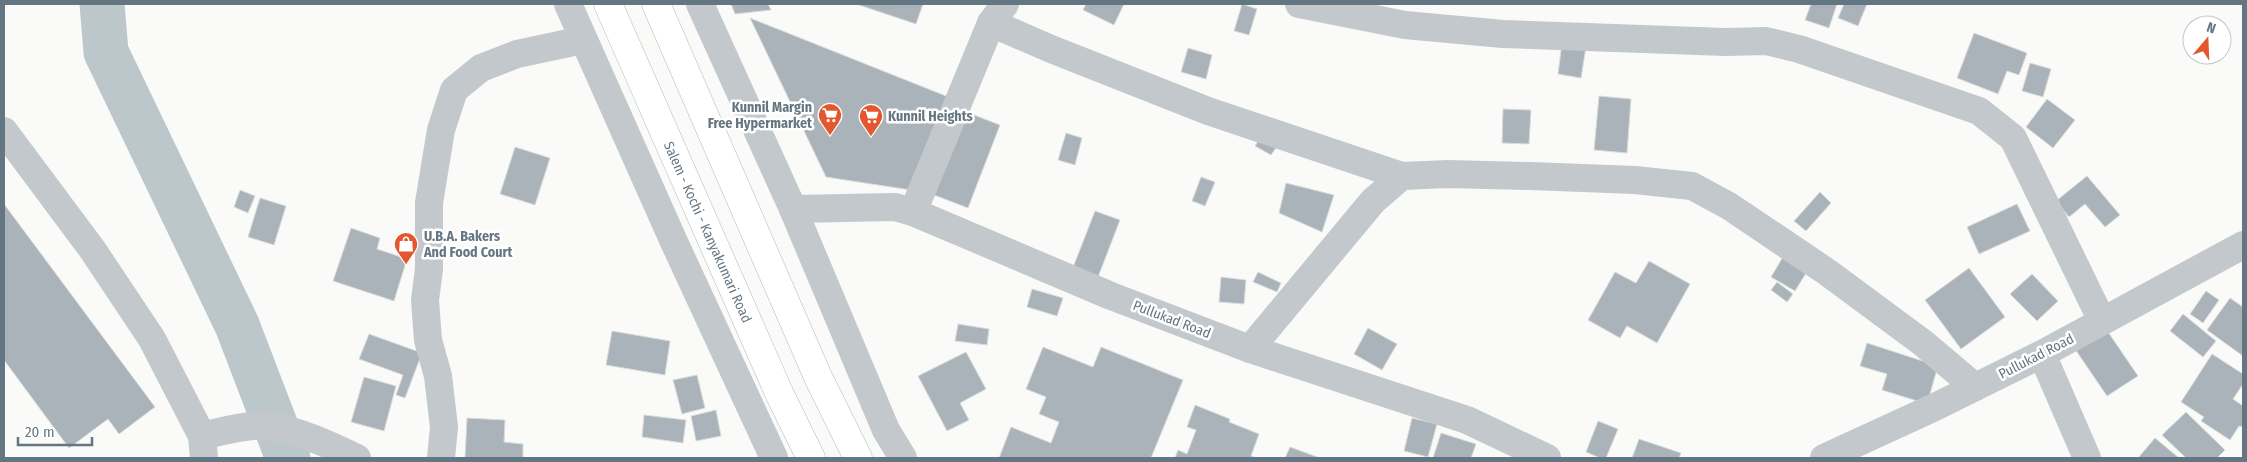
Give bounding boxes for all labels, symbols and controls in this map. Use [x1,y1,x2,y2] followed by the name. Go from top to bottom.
[2182,15,2232,65] north arrow
[2204,19,2218,38] text: N
[708,99,813,132] place label: Kunnil Margin Free Hypermarket
[817,102,843,136] supermarket icon: Kunnil Margin Free Hypermarket
[858,103,884,137] supermarket icon: Kunnil Heights
[888,108,973,125] place label: Kunnil Heights
[660,139,755,325] street label: Salem - Kochi - Kanyakumari Road
[423,228,514,261] place label: U.B.A. Bakers And Food Court
[393,231,419,265] shop icon: U.B.A. Bakers And Food Court
[1130,297,1213,342] street label: Pullukad Road
[1996,330,2077,383] street label: Pullukad Road
[18,414,91,446] scale bar
[25,423,55,441] text: 20 m

